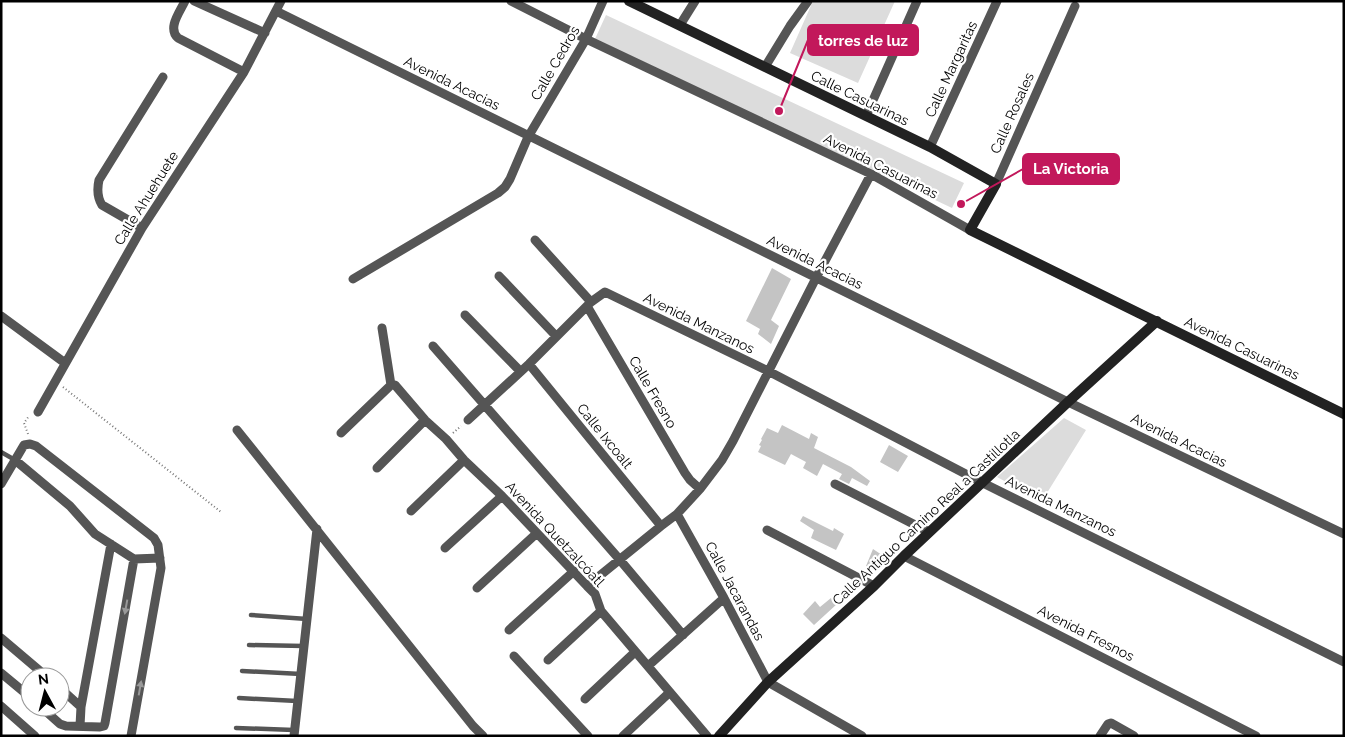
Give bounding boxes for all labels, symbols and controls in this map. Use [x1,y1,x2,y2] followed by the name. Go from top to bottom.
[922,18,980,120] street label: Calle Margaritas
[527,23,583,103] street label: Calle Cedros
[808,25,918,55] callout: torres de luz
[818,32,908,50] text: torres de luz
[401,53,503,113] street label: Avenida Acacias
[808,67,912,129] street label: Calle Casuarinas
[987,70,1037,156] street label: Calle Rosales
[821,130,941,202] street label: Avenida Casuarinas
[111,148,181,248] street label: Calle Ahuehuete
[1023,154,1119,184] callout: La Victoria
[1033,160,1109,178] text: La Victoria
[764,232,866,292] street label: Avenida Acacias
[641,289,757,357] street label: Avenida Manzanos
[1182,313,1302,383] street label: Avenida Casuarinas
[626,353,680,431] street label: Calle Fresno
[574,400,636,472] street label: Calle Ixcoalt
[1128,410,1230,470] street label: Avenida Acacias
[829,426,1023,608] street label: Calle Antiguo Camino Real a Castillotla
[1003,472,1119,540] street label: Avenida Manzanos
[502,478,608,590] street label: Avenida Quetzalcóatl
[702,539,768,643] street label: Calle Jacarandas
[121,600,129,616] one-way arrow
[1035,602,1137,664] street label: Avenida Fresnos
[20,667,70,717] north arrow
[37,671,50,688] text: N
[136,679,144,695] one-way arrow

